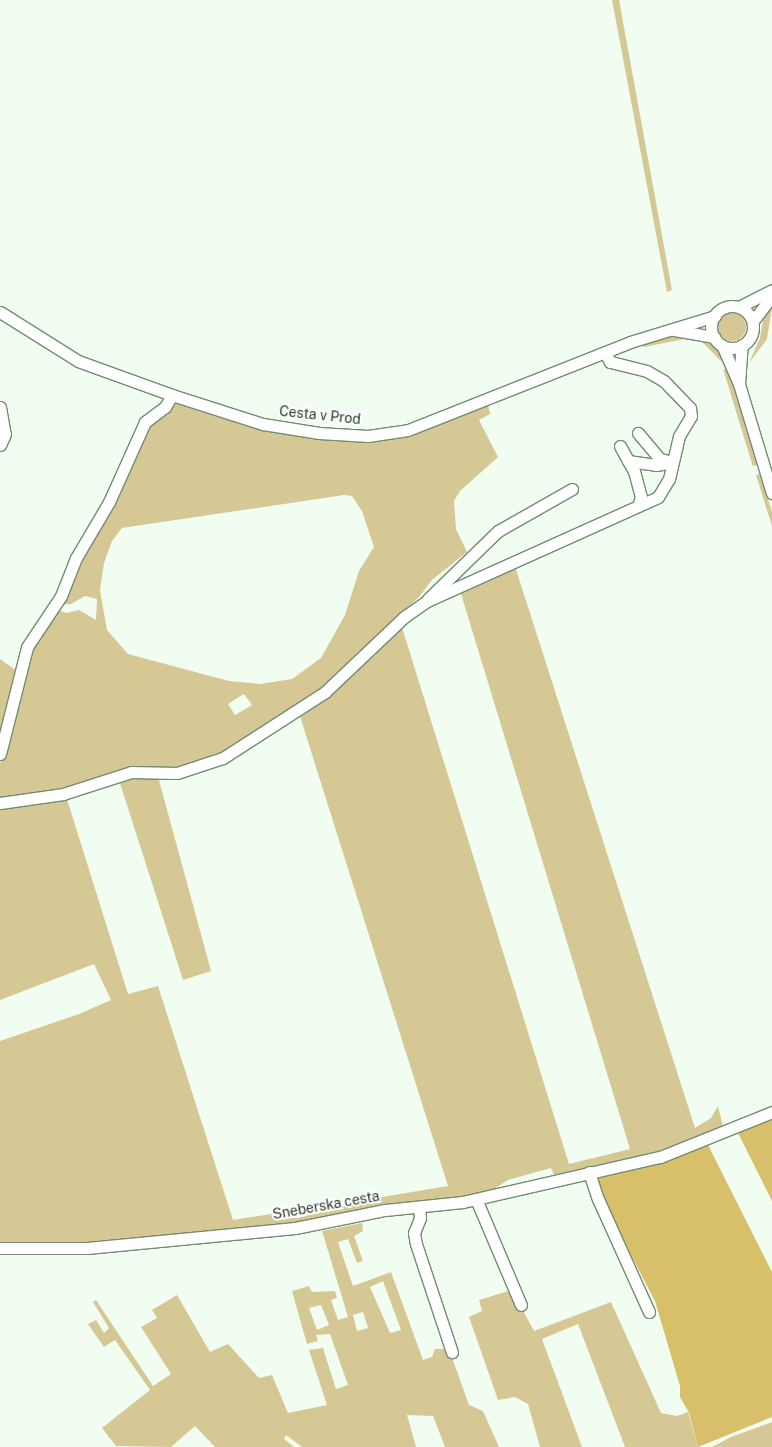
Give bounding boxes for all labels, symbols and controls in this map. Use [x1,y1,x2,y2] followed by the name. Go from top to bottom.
[278,402,362,428] street label: Cesta v Prod
[271,1187,381,1223] street label: Sneberska cesta

